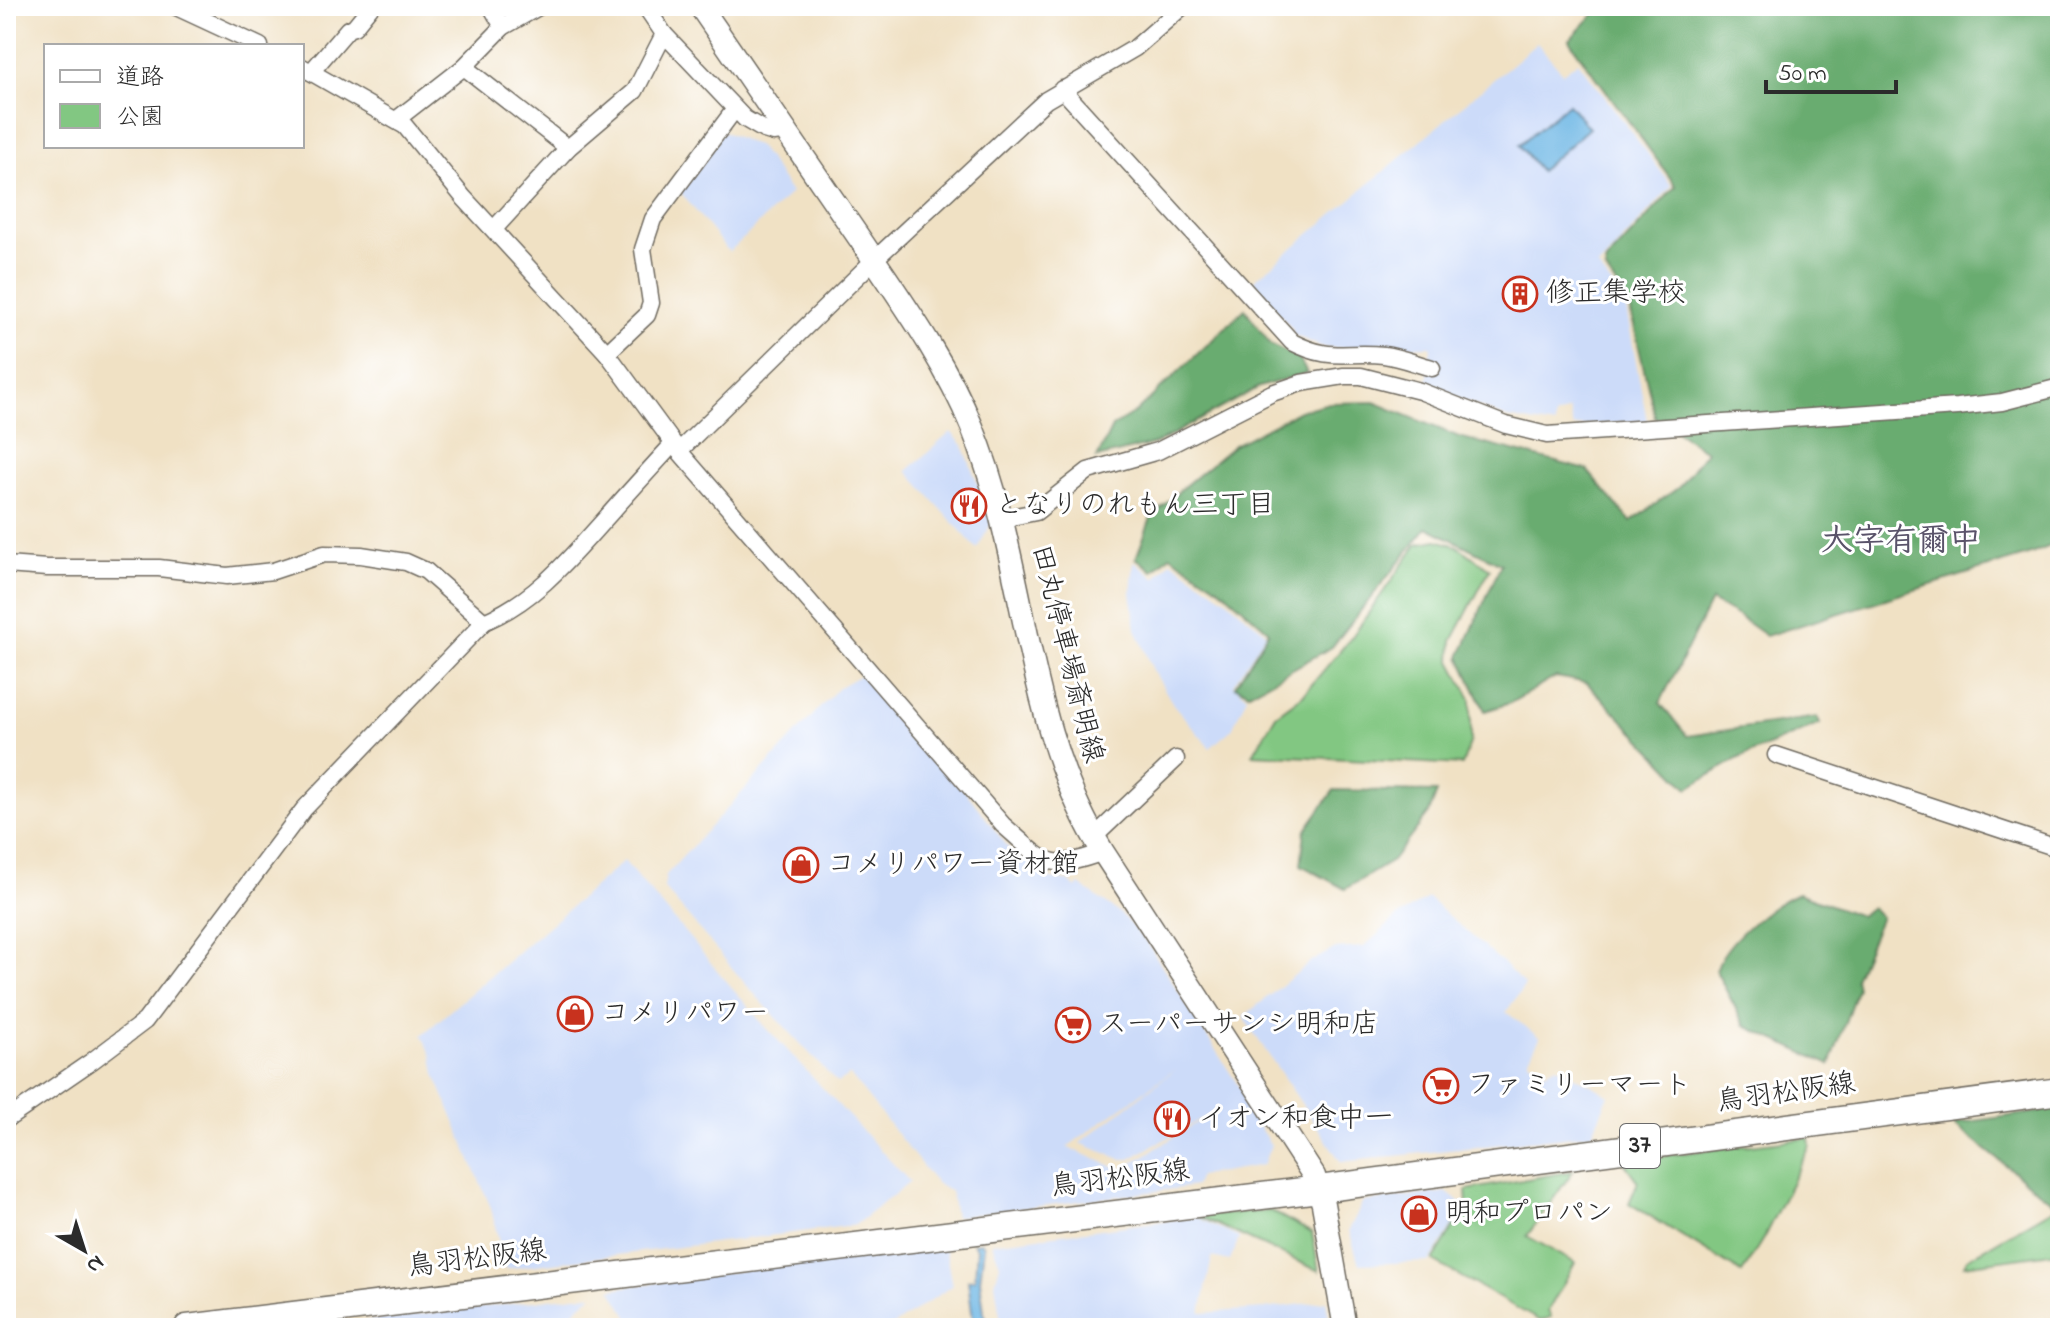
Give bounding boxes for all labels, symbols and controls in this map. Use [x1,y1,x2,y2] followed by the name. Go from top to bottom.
[44,44,304,148] legend
[1766,44,1896,94] scale bar
[1778,57,1827,92] text: 50 m
[116,61,164,96] text: 道路
[116,101,164,136] text: 公園
[1546,274,1686,315] place label: 修正集学校
[1501,275,1539,313] building icon: 修正集学校
[995,486,1275,527] place label: となりのれもん三丁目
[950,487,988,525] restaurant icon: となりのれもん三丁目
[1821,519,1981,566] district label: 大字有爾中
[1019,540,1113,768] street label: 田丸停車場斎明線
[827,845,1079,886] place label: コメリパワー資材館
[782,846,820,884] shop icon: コメリパワー資材館
[601,994,769,1035] place label: コメリパワー
[556,995,594,1033] shop icon: コメリパワー
[1099,1005,1379,1046] place label: スーパーサンシ明和店
[1054,1006,1092,1044] supermarket icon: スーパーサンシ明和店
[1714,1064,1858,1124] street label: 鳥羽松阪線
[1467,1066,1692,1107] place label: ファミリーマート
[1422,1067,1460,1105] supermarket icon: ファミリーマート
[1198,1099,1393,1140] place label: イオン和食中一
[1153,1100,1191,1138] restaurant icon: イオン和食中一
[1620,1124,1660,1168] road number: 37
[1048,1151,1192,1209] street label: 鳥羽松阪線
[1445,1194,1613,1235] place label: 明和プロパン
[1400,1195,1438,1233] shop icon: 明和プロパン
[44,1210,124,1290] north arrow
[405,1231,549,1289] street label: 鳥羽松阪線
[79,1246,111,1280] text: N

